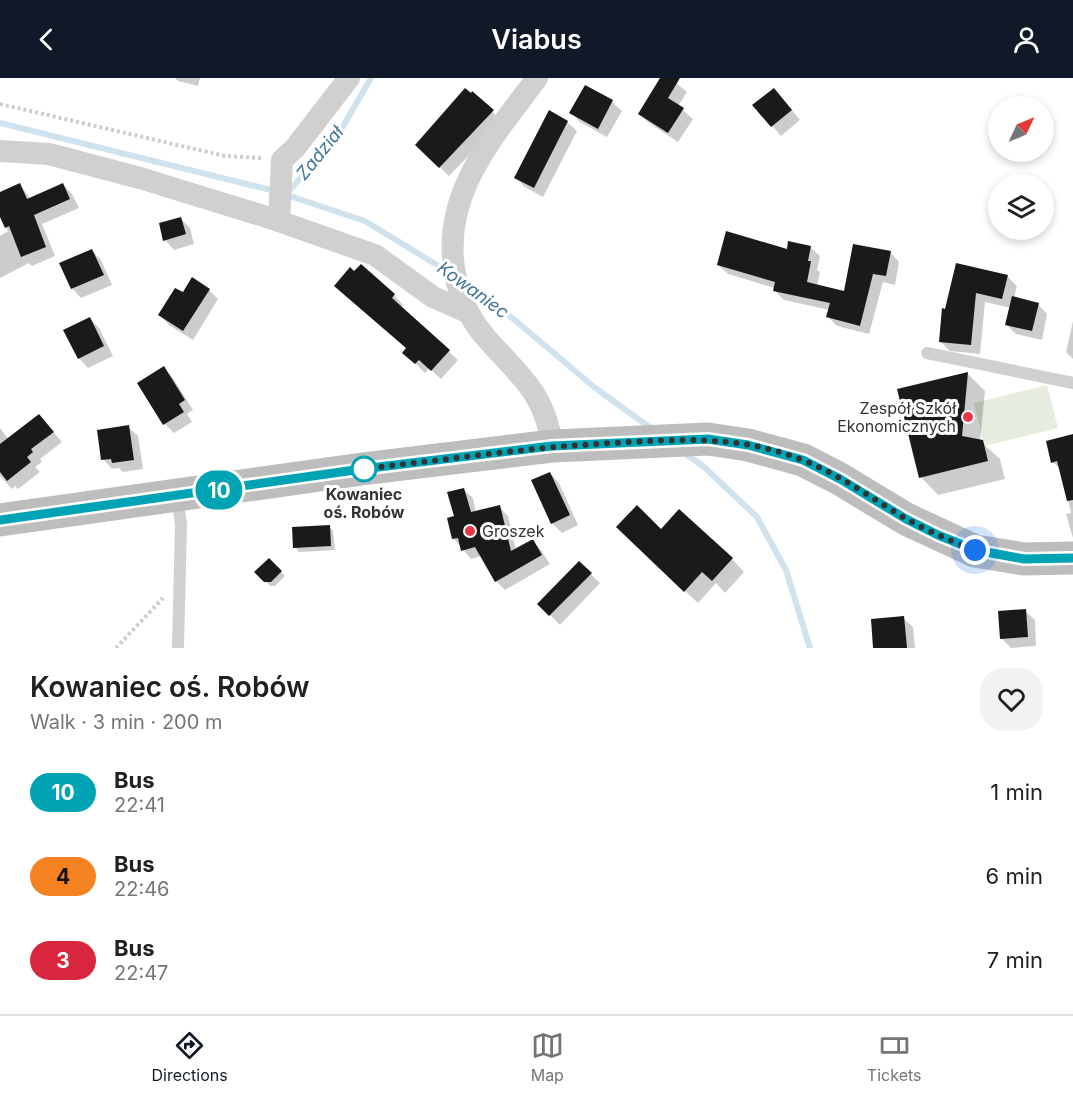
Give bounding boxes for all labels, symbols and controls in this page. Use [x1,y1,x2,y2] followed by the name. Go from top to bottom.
[30,23,63,56] icon: back
[491,23,582,56] text: Viabus
[1010,23,1043,56] icon: person
[988,96,1054,162] north arrow
[988,96,1054,240] map controls
[292,120,349,184] water label: Zadział
[988,174,1054,240] button: layers
[434,257,513,322] water label: Kowaniec
[837,398,956,436] place label: Zespół Szkół Ekonomicznych
[961,410,975,424] marker: Zespół Szkół Ekonomicznych
[351,456,377,482] marker: Kowaniec oś. Robów
[192,470,246,510] line badge: 10
[207,478,231,503] text: 10
[324,484,405,522] place label: Kowaniec oś. Robów
[482,521,545,541] place label: Groszek
[463,524,477,538] marker: Groszek
[960,535,990,565] your location
[980,668,1043,731] button: heart
[30,670,310,704] text: Kowaniec oś. Robów
[30,710,223,734] text: Walk · 3 min · 200 m
[114,767,155,793] text: Bus
[990,779,1043,805] text: 1 min
[51,780,75,805] text: 10
[114,793,165,817] text: 22:41
[114,851,155,877] text: Bus
[986,863,1043,889] text: 6 min
[56,864,70,889] text: 4
[114,877,169,901] text: 22:46
[114,935,155,961] text: Bus
[987,947,1043,973] text: 7 min
[56,948,70,973] text: 3
[114,961,168,985] text: 22:47
[151,1029,228,1085] tab: Directions
[531,1029,564,1085] tab: Map
[867,1029,921,1085] tab: Tickets

